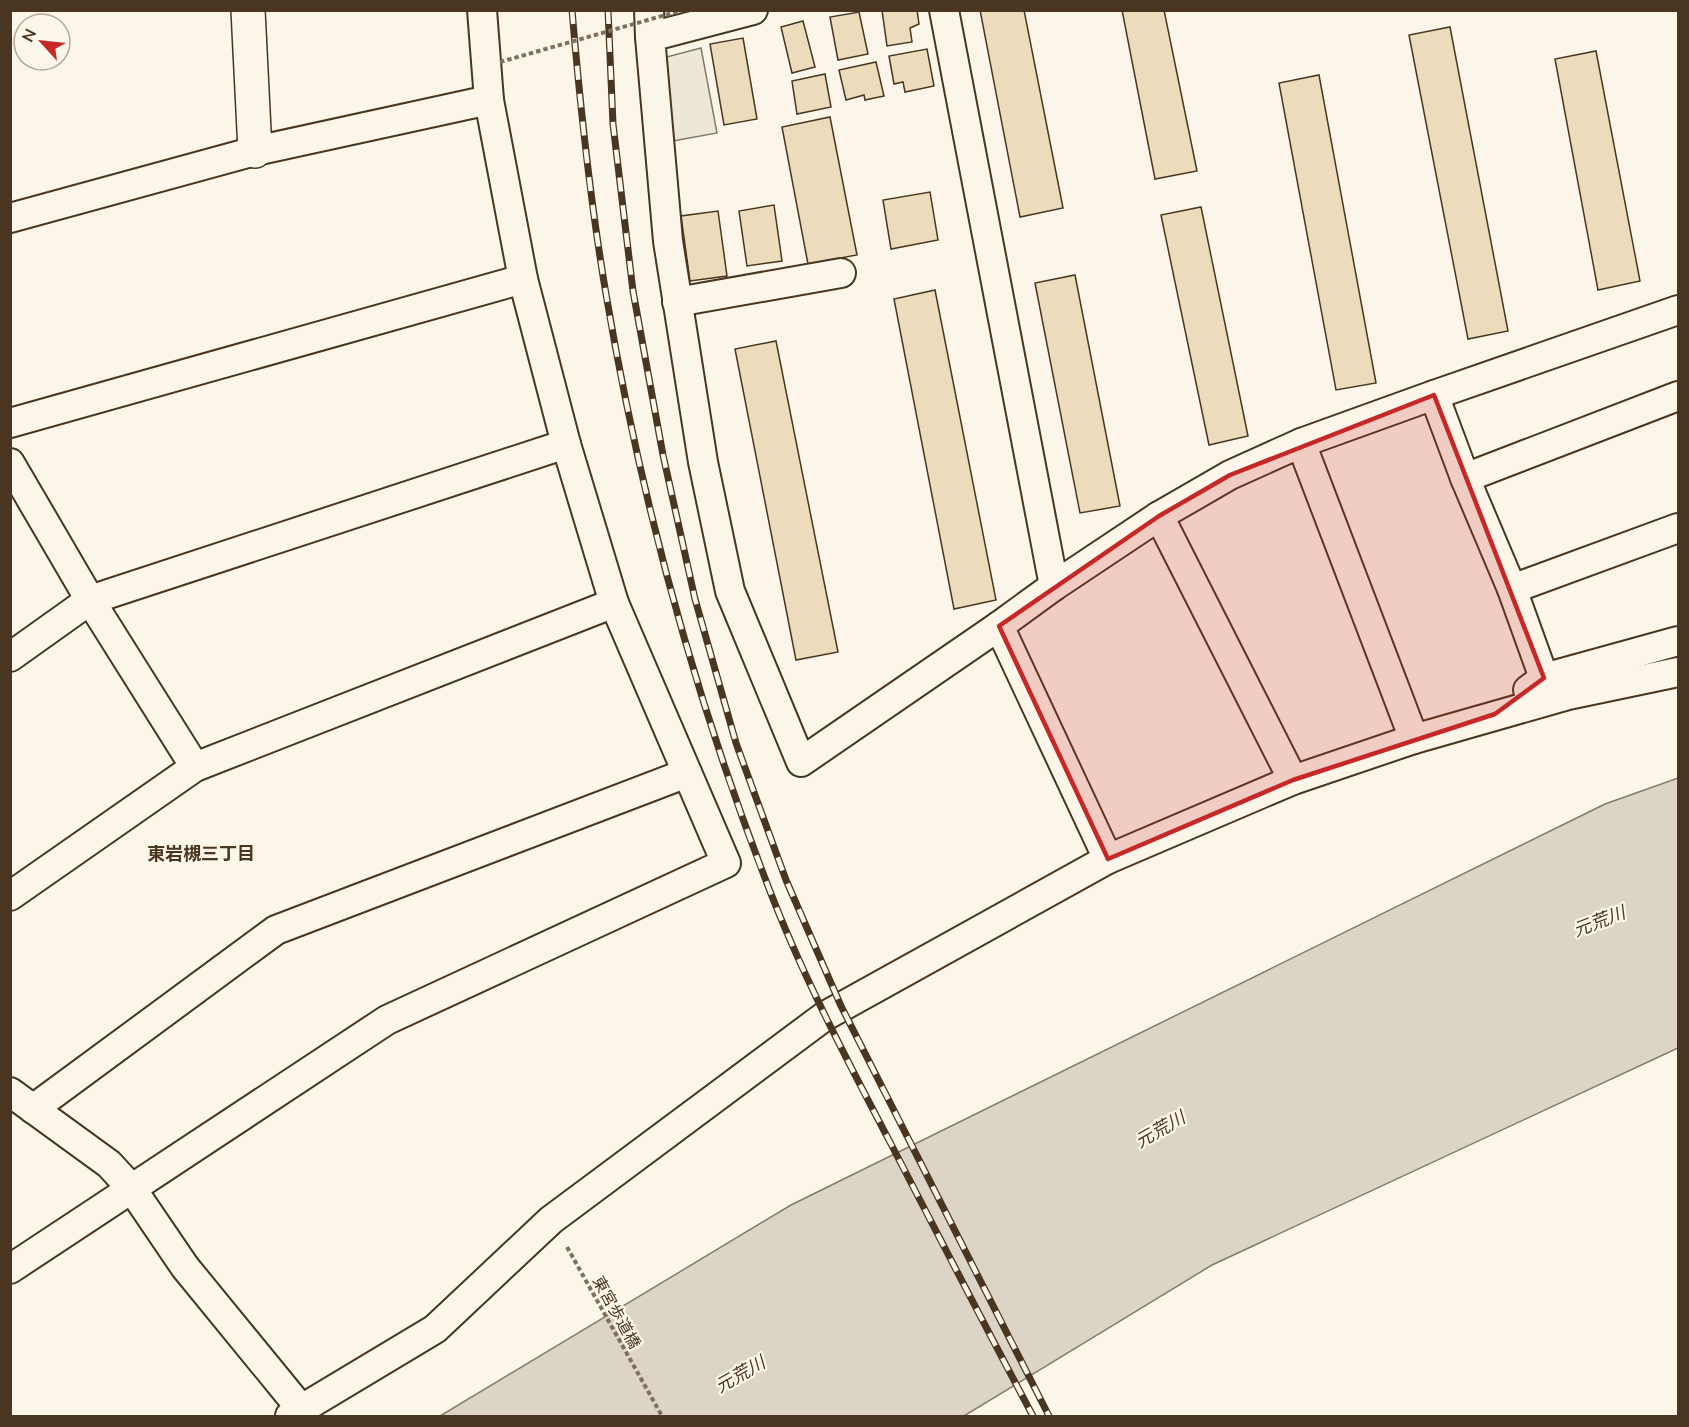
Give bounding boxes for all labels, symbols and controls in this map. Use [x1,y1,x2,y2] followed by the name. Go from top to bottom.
[12,12,72,72] north arrow
[17,25,40,45] text: N
[147,842,255,865] district label: 東岩槻三丁目
[1570,900,1630,941] water label: 元荒川
[1131,1105,1191,1152] water label: 元荒川
[589,1272,645,1352] street label: 東宮歩道橋
[711,1350,771,1397] water label: 元荒川

